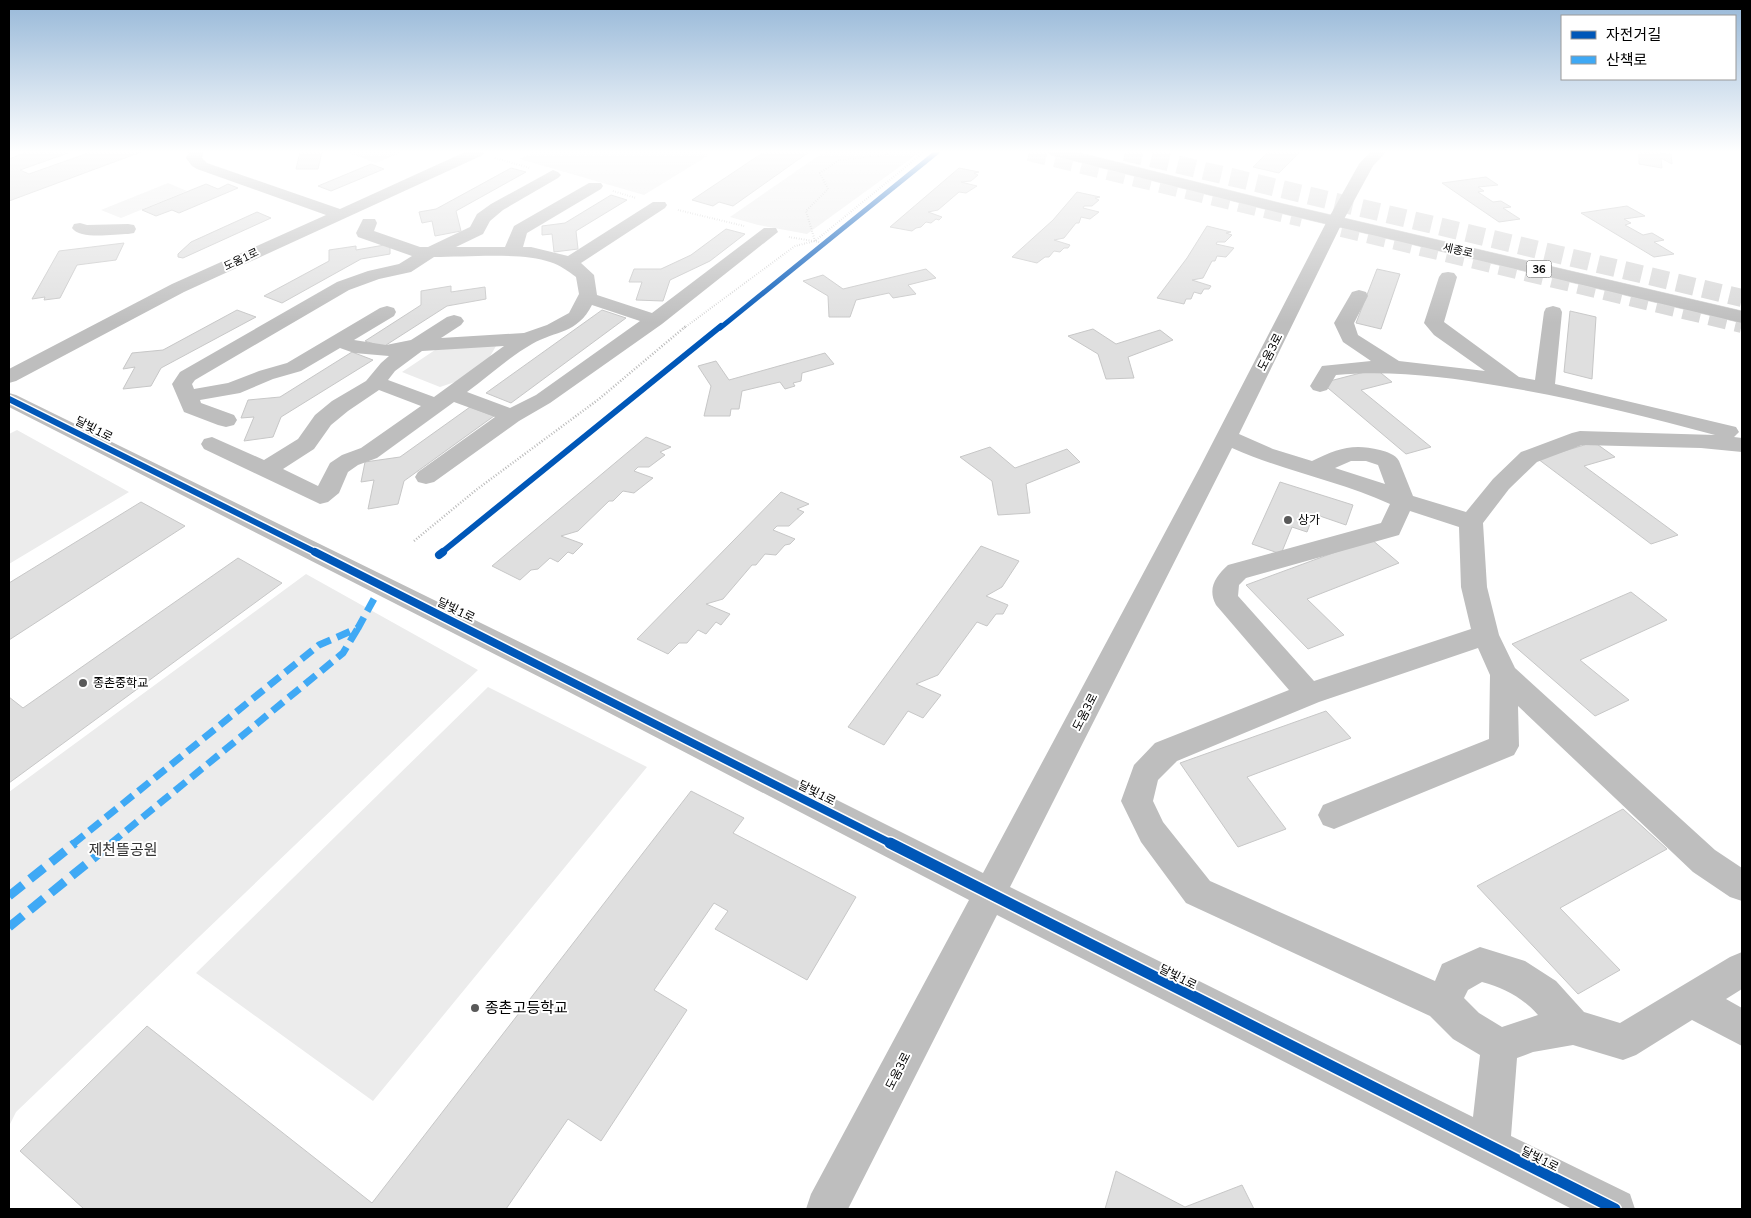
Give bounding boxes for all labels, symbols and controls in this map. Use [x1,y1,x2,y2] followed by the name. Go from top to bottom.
[1561,15,1736,80] legend
[1606,25,1661,44] text: 자전거길
[1606,50,1647,69] text: 산책로
[1442,240,1474,260] street label: 세종로
[221,245,261,273] street label: 도움1로
[1526,260,1552,278] road number: 36
[1254,330,1285,373] street label: 도움3로
[73,413,116,444] street label: 달빛1로
[1298,512,1320,527] place label: 상가
[1282,514,1294,526] marker: 상가
[435,594,478,625] street label: 달빛1로
[93,675,148,690] place label: 종촌중학교
[77,677,89,689] marker: 종촌중학교
[1069,690,1100,733] street label: 도움3로
[796,777,839,808] street label: 달빛1로
[88,840,158,859] park label: 제천뜰공원
[1157,961,1200,992] street label: 달빛1로
[485,998,568,1017] place label: 종촌고등학교
[469,1002,481,1014] marker: 종촌고등학교
[882,1049,913,1092] street label: 도움3로
[1519,1143,1562,1174] street label: 달빛1로

